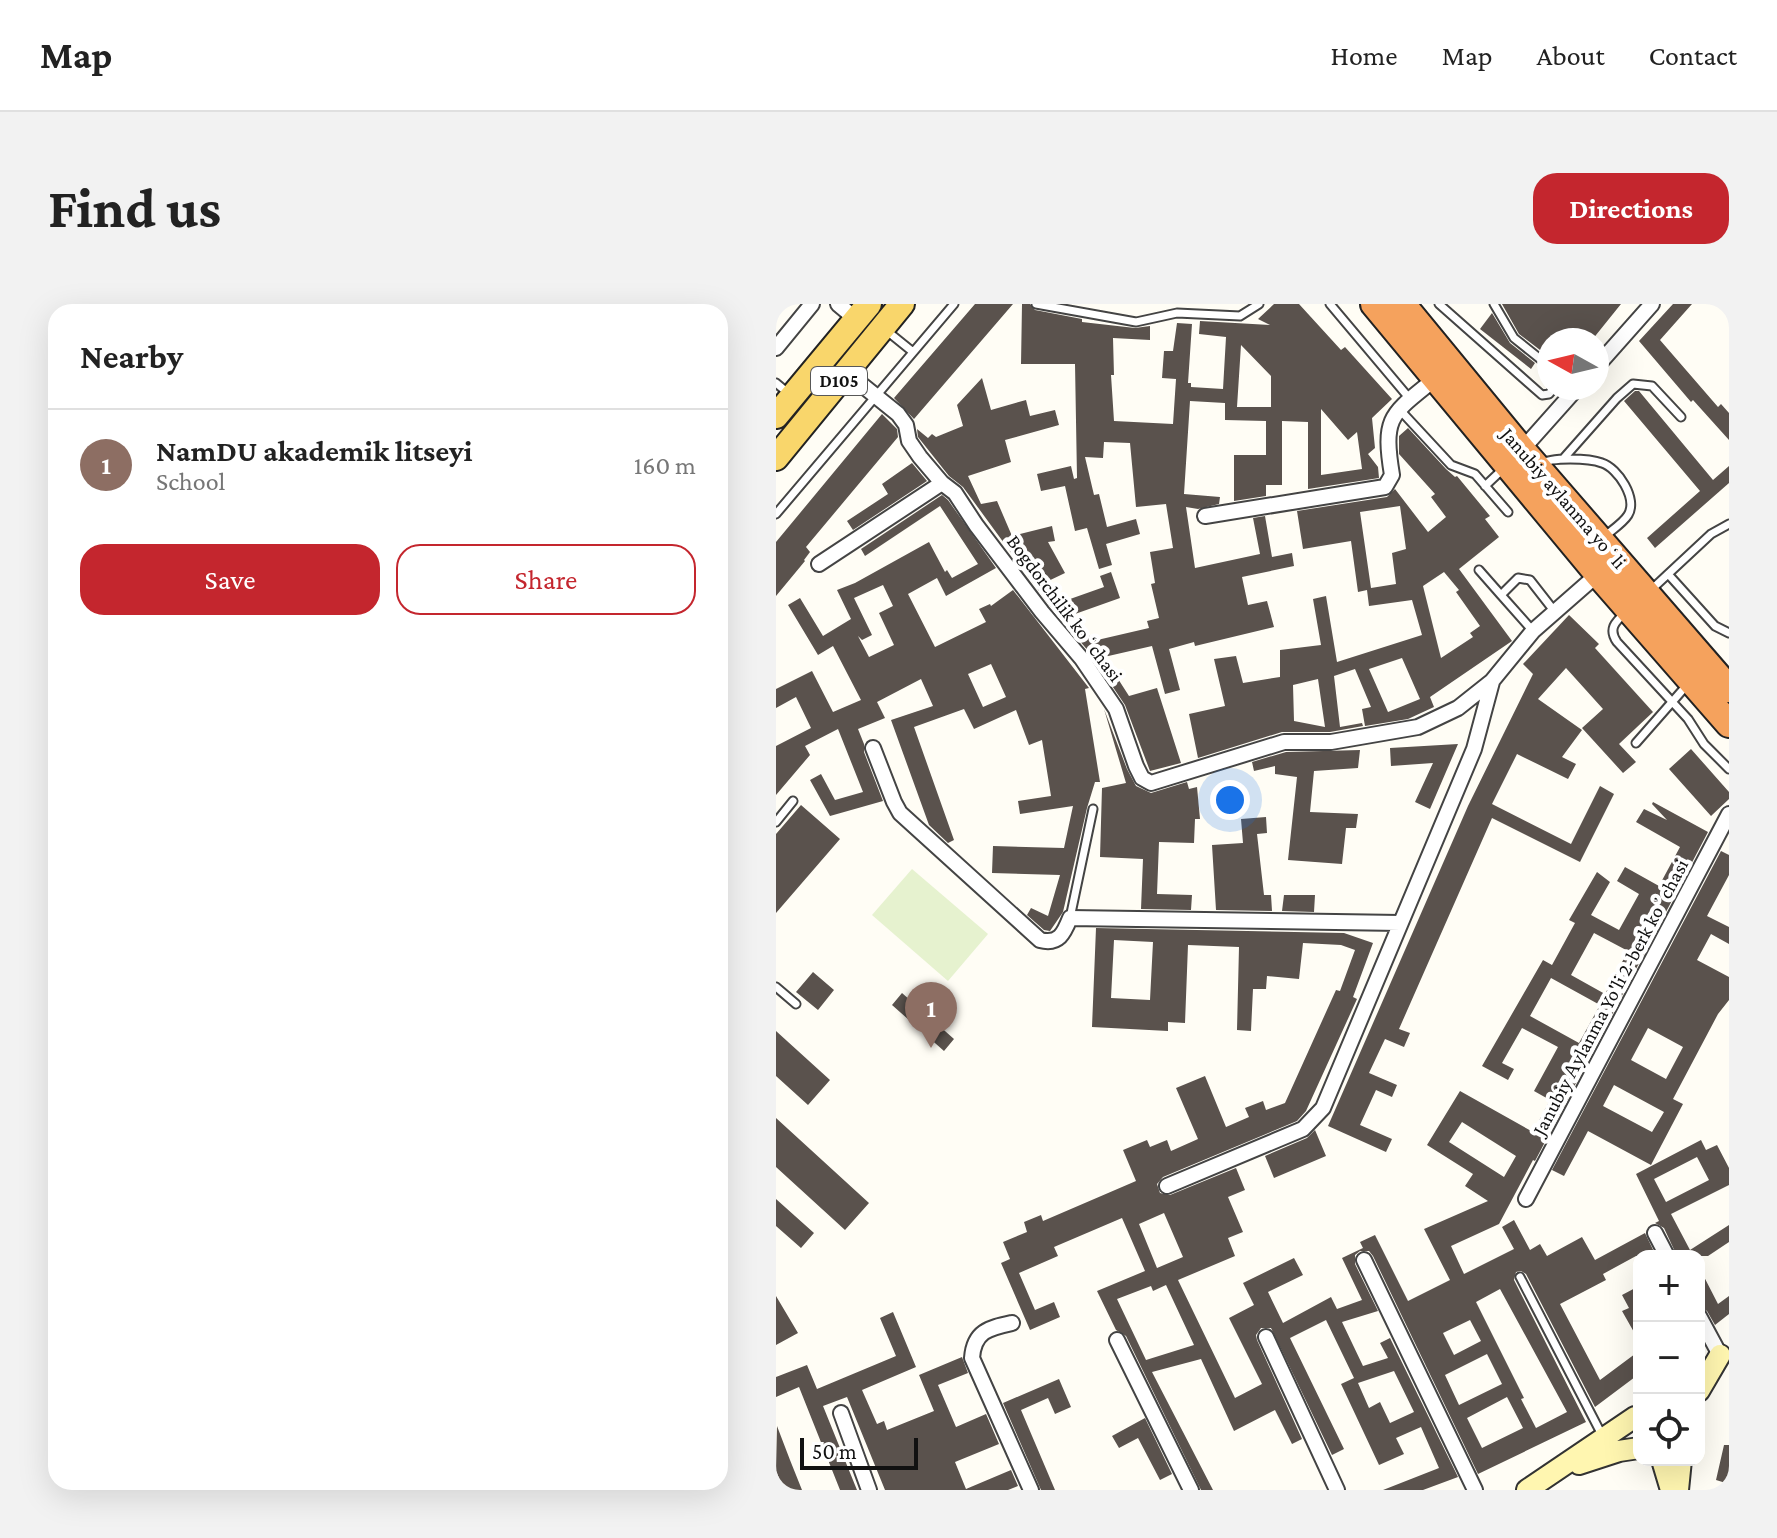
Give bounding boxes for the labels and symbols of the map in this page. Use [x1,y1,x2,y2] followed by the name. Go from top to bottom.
[1537,328,1609,400] north arrow
[811,367,867,395] road number: D105
[1495,422,1631,573] street label: Janubiy aylanma yoʻli
[1002,530,1127,686] street label: Bogdorchilik koʻchasi
[1210,780,1250,820] your location
[1527,855,1693,1141] street label: Janubiy Аylanma Yo'li 2-berk koʼchasi
[905,982,957,1048] pin: 1
[800,1434,918,1470] scale bar

